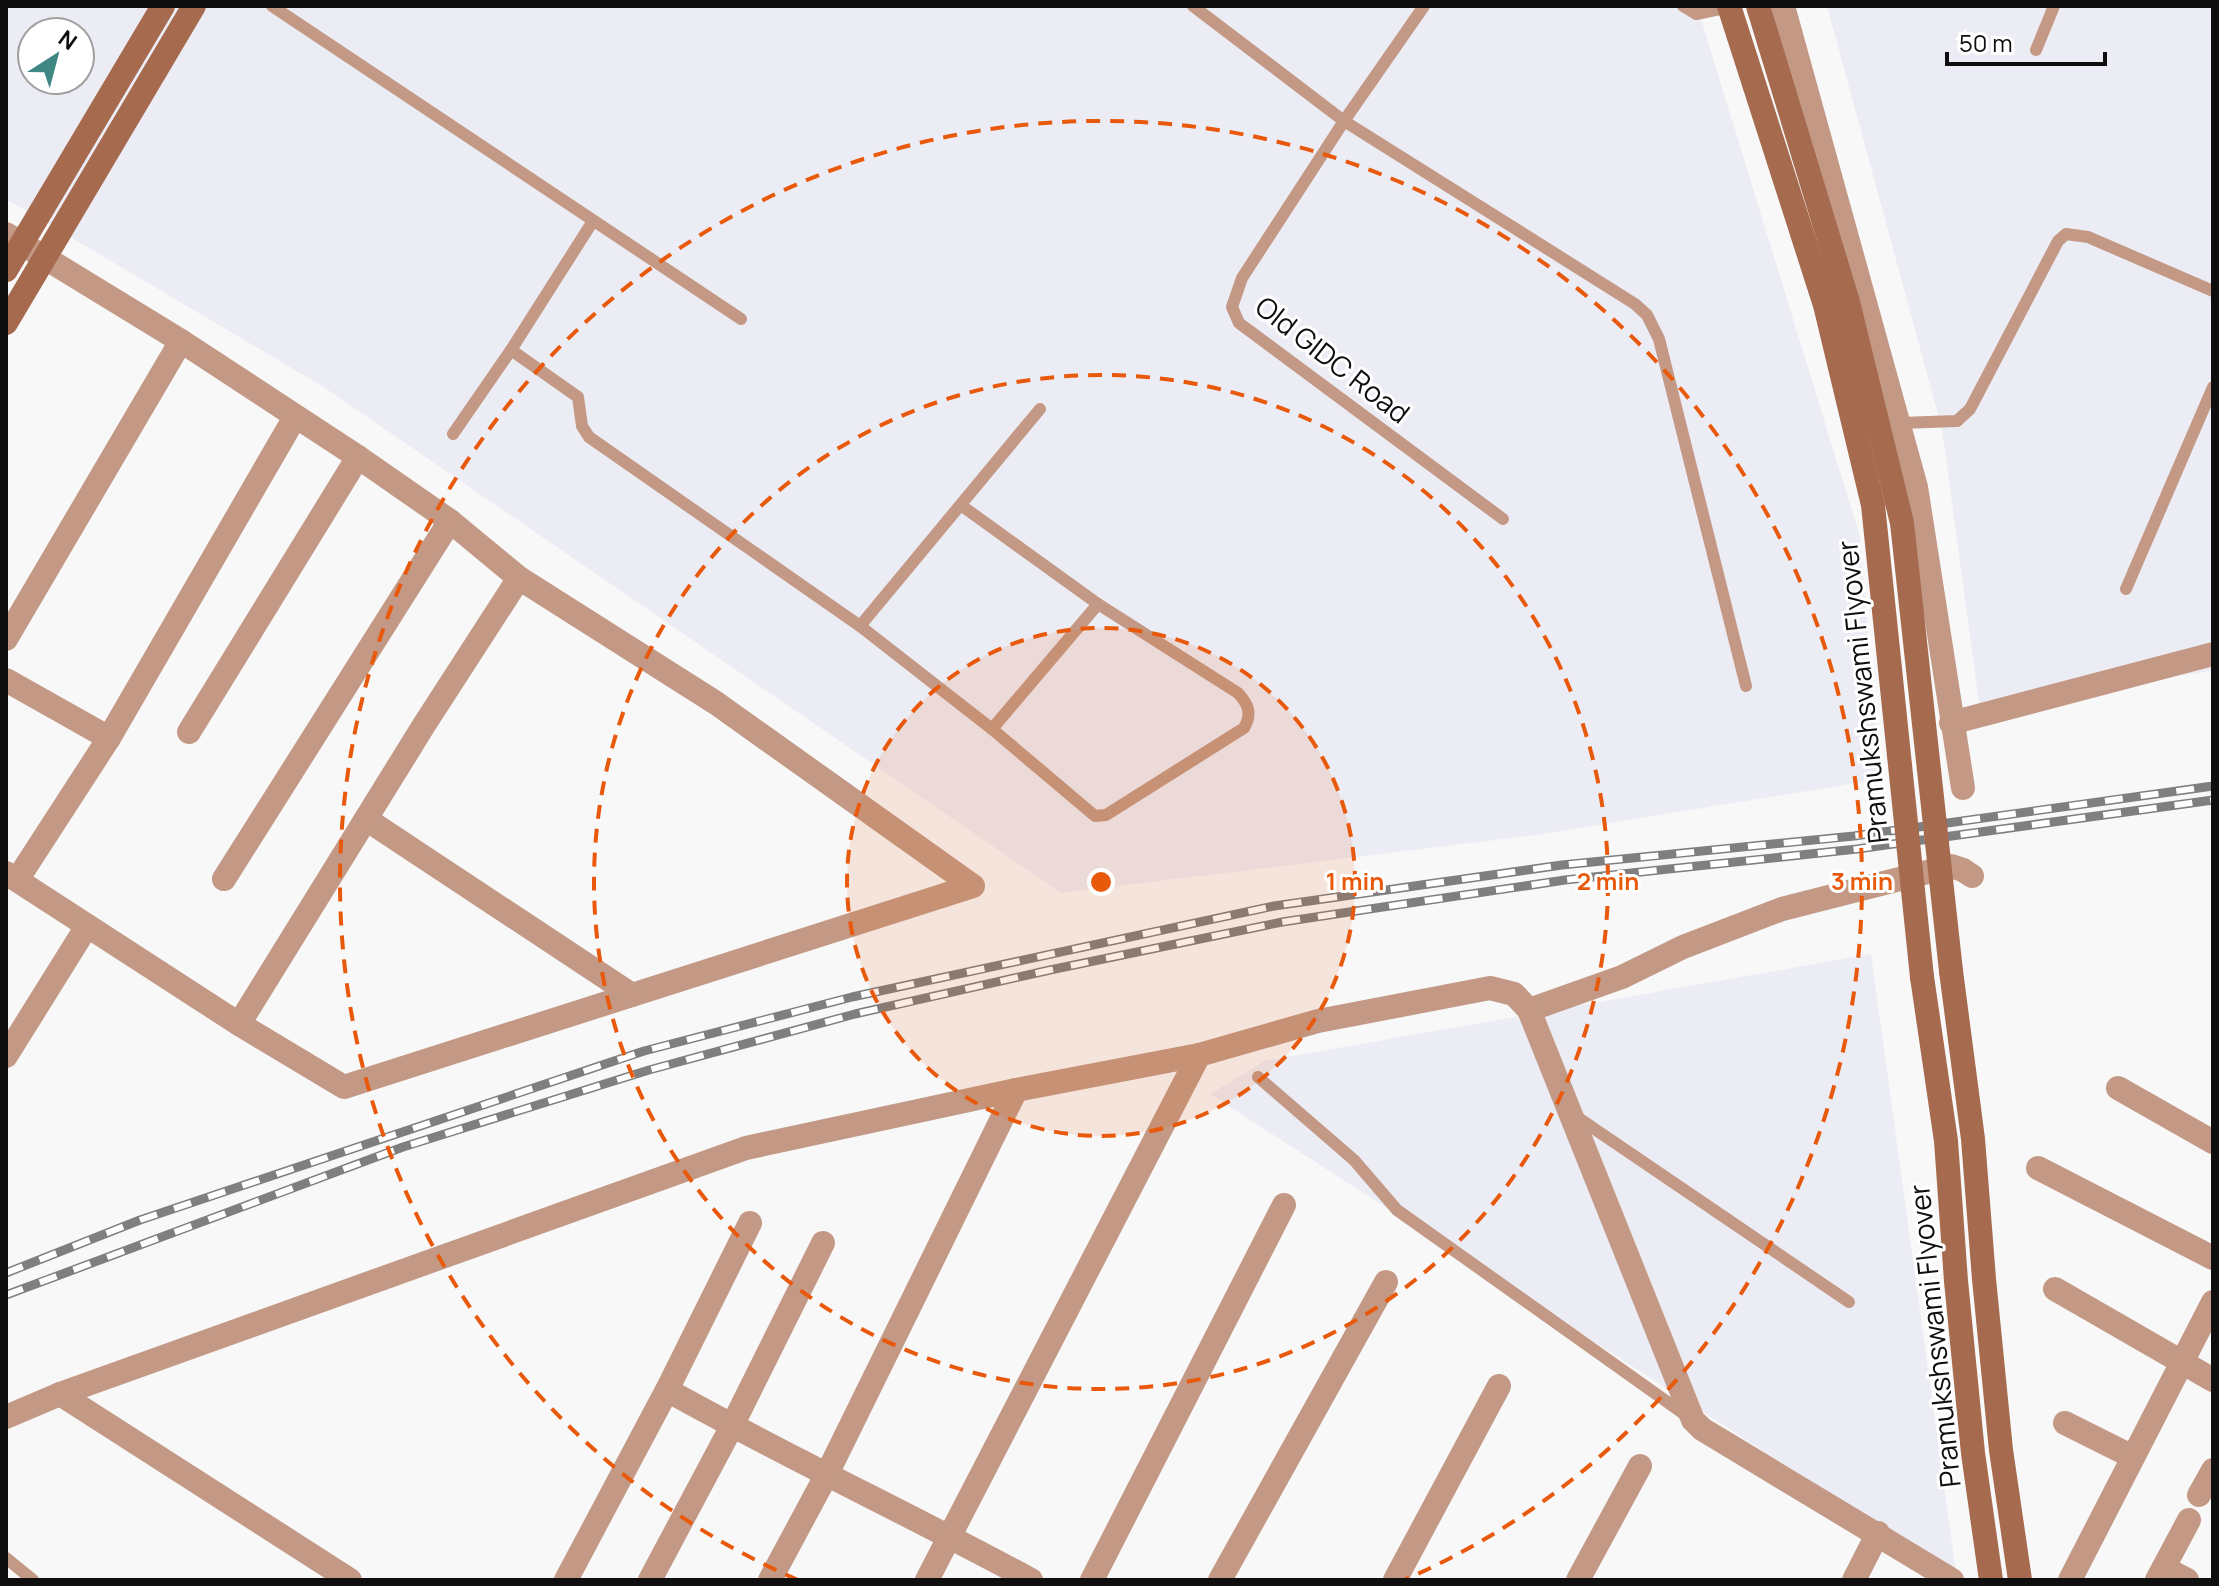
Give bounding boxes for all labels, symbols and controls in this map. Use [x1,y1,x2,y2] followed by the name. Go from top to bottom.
[16,16,96,96] north arrow
[1947,16,2105,66] scale bar
[53,23,83,57] text: N
[1959,26,2013,59] text: 50 m
[1248,287,1418,431] street label: Old GIDC Road
[1827,539,1897,845] street label: Pramukshswami Flyover
[1326,864,1384,897] text: 1 min
[1577,864,1639,897] text: 2 min
[1831,864,1893,897] text: 3 min
[1087,868,1115,896] centre of rings
[1899,1183,1969,1489] street label: Pramukshswami Flyover

